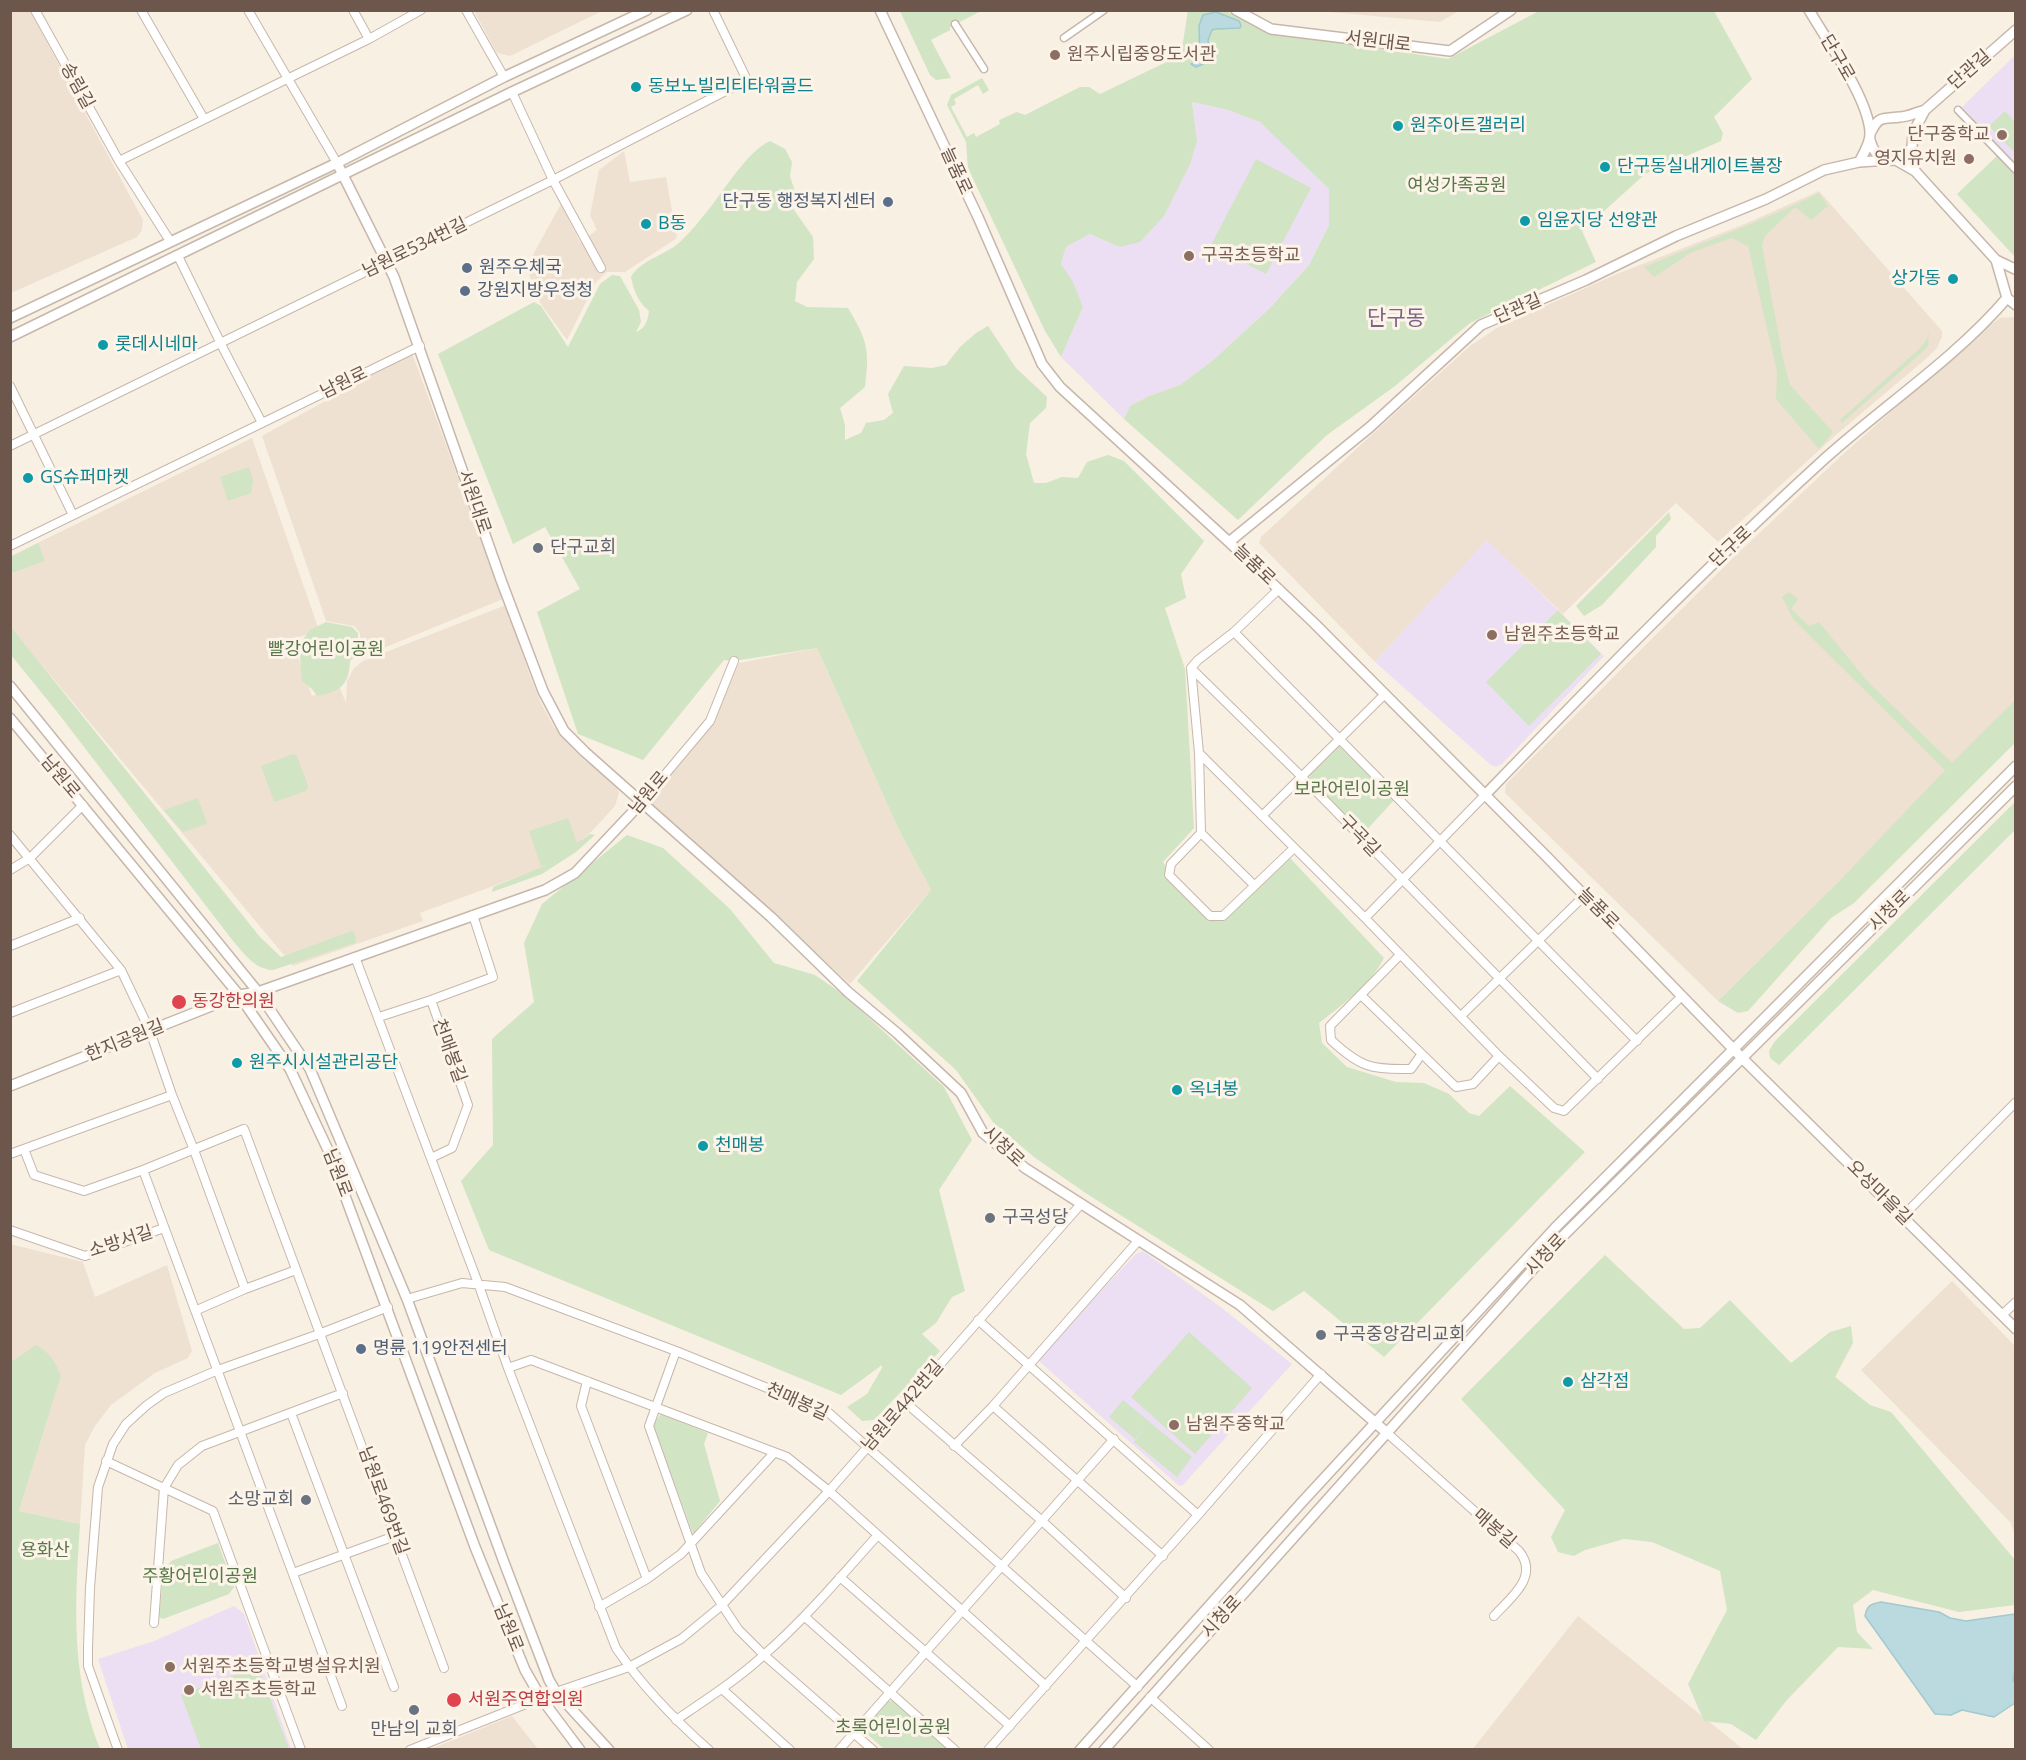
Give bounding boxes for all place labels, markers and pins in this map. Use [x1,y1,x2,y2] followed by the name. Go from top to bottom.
[1067,44,1216,66] place label: 원주시립중앙도서관
[1048,48,1062,62] marker: 원주시립중앙도서관
[648,76,814,98] place label: 동보노빌리티타워골드
[629,80,643,94] marker: 동보노빌리티타워골드
[1410,115,1526,137] place label: 원주아트갤러리
[1391,119,1405,133] marker: 원주아트갤러리
[1907,124,1990,146] place label: 단구중학교
[1995,128,2009,142] marker: 단구중학교
[1874,148,1957,170] place label: 영지유치원
[1962,152,1976,166] marker: 영지유치원
[1617,156,1783,178] place label: 단구동실내게이트볼장
[1598,160,1612,174] marker: 단구동실내게이트볼장
[722,191,876,213] place label: 단구동 행정복지센터
[881,195,895,209] marker: 단구동 행정복지센터
[1537,210,1658,232] place label: 임윤지당 선양관
[658,213,686,235] place label: B동
[1518,214,1532,228] marker: 임윤지당 선양관
[639,217,653,231] marker: B동
[1201,245,1300,267] place label: 구곡초등학교
[1182,249,1196,263] marker: 구곡초등학교
[479,257,562,279] place label: 원주우체국
[460,261,474,275] marker: 원주우체국
[1891,268,1941,290] place label: 상가동
[1946,272,1960,286] marker: 상가동
[477,280,593,302] place label: 강원지방우정청
[458,284,472,298] marker: 강원지방우정청
[115,334,198,356] place label: 롯데시네마
[96,338,110,352] marker: 롯데시네마
[40,467,129,489] place label: GS슈퍼마켓
[21,471,35,485] marker: GS슈퍼마켓
[550,537,616,559] place label: 단구교회
[531,541,545,555] marker: 단구교회
[1504,624,1620,646] place label: 남원주초등학교
[1485,628,1499,642] marker: 남원주초등학교
[192,991,275,1013] place label: 동강한의원
[170,993,188,1011] marker: 동강한의원
[249,1052,398,1074] place label: 원주시시설관리공단
[230,1056,244,1070] marker: 원주시시설관리공단
[1189,1079,1239,1101] place label: 옥녀봉
[1170,1083,1184,1097] marker: 옥녀봉
[715,1135,765,1157] place label: 천매봉
[696,1139,710,1153] marker: 천매봉
[1002,1207,1068,1229] place label: 구곡성당
[983,1211,997,1225] marker: 구곡성당
[1333,1324,1465,1346] place label: 구곡중앙감리교회
[1314,1328,1328,1342] marker: 구곡중앙감리교회
[373,1338,508,1360] place label: 명륜 119안전센터
[354,1342,368,1356] marker: 명륜 119안전센터
[1580,1371,1630,1393] place label: 삼각점
[1561,1375,1575,1389] marker: 삼각점
[1186,1414,1285,1436] place label: 남원주중학교
[1167,1418,1181,1432] marker: 남원주중학교
[228,1489,294,1511] place label: 소망교회
[299,1493,313,1507] marker: 소망교회
[182,1656,381,1678] place label: 서원주초등학교병설유치원
[163,1660,177,1674] marker: 서원주초등학교병설유치원
[201,1679,317,1701] place label: 서원주초등학교
[182,1683,196,1697] marker: 서원주초등학교
[468,1689,584,1711] place label: 서원주연합의원
[445,1691,463,1709] marker: 서원주연합의원
[407,1703,421,1717] marker: 만남의 교회
[370,1719,458,1741] place label: 만남의 교회

